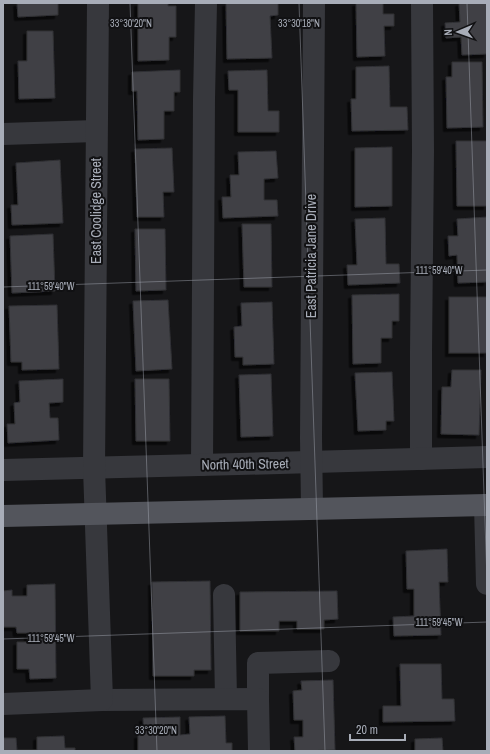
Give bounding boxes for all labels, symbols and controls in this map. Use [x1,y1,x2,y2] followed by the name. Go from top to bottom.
[438,12,478,52] north arrow
[110,17,152,30] text: 33°30'20"N
[278,17,320,30] text: 33°30'18"N
[441,29,455,36] text: N
[87,158,105,264] street label: East Coolidge Street
[302,194,320,318] street label: East Patricia Jane Drive
[416,264,463,277] text: 111°59'40"W
[28,280,75,293] text: 111°59'40"W
[201,454,289,474] street label: North 40th Street
[416,616,463,629] text: 111°59'45"W
[28,632,75,645] text: 111°59'45"W
[350,716,405,742] scale bar
[356,722,378,738] text: 20 m
[135,724,177,737] text: 33°30'20"N

